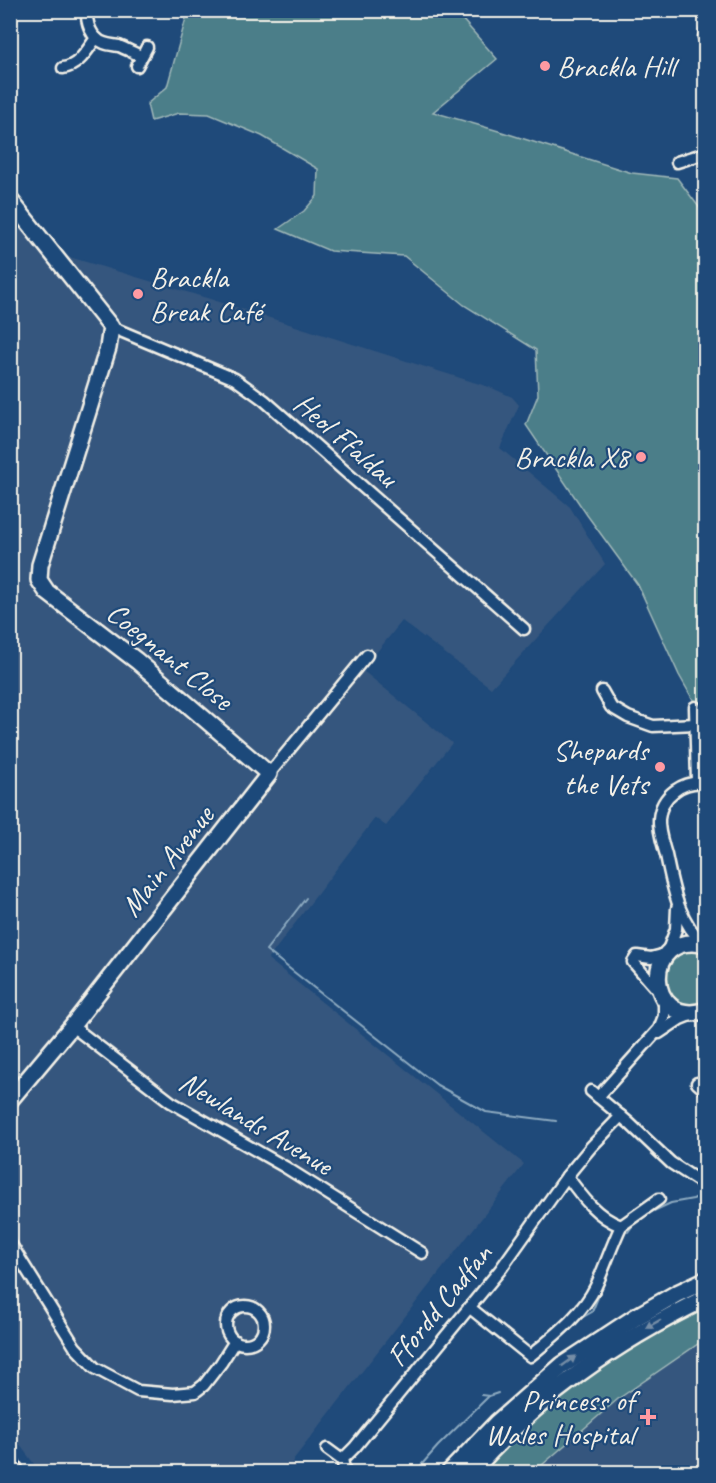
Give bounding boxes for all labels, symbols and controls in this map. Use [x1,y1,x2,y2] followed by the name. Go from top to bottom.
[557,47,680,85] place label: Brackla Hill
[538,59,552,73] marker: Brackla Hill
[150,258,266,330] place label: Brackla Break Café
[131,287,145,301] marker: Brackla Break Café
[286,384,407,497] street label: Heol Ffaldau
[515,438,631,476] place label: Brackla X8
[634,450,648,464] marker: Brackla X8
[99,594,243,720] street label: Coegnant Close
[553,731,651,803] place label: Shepards the Vets
[653,760,667,774] marker: Shepards the Vets
[112,796,223,924] street label: Main Avenue
[172,1062,342,1185] street label: Newlands Avenue
[378,1235,501,1374] street label: Ffordd Cadfan
[645,1319,662,1329] one-way arrow
[561,1355,577,1367] one-way arrow
[485,1381,641,1453] place label: Princess of Wales Hospital
[639,1408,657,1426] marker: Princess of Wales Hospital

